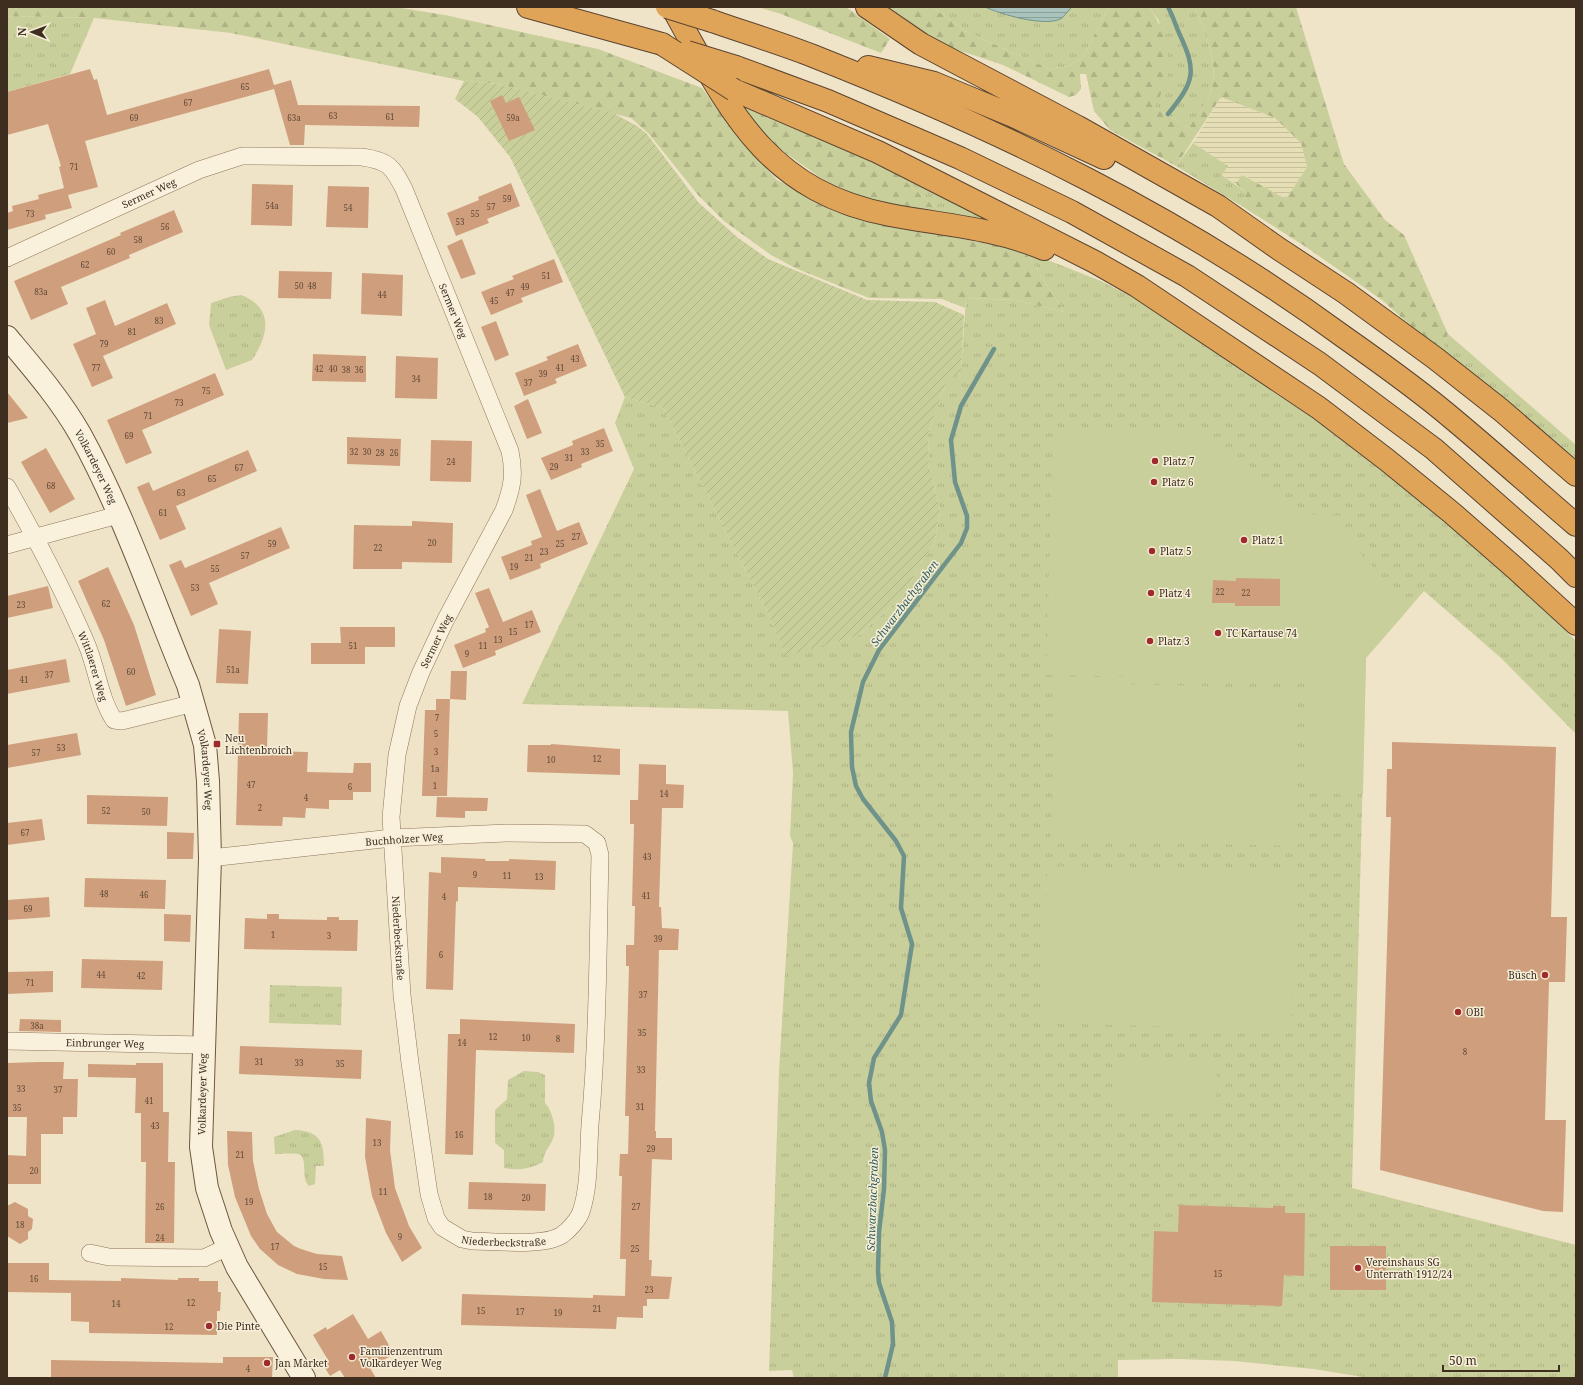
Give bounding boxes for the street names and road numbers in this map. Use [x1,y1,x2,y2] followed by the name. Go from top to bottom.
[119,174,179,212] street label: Sermer Weg
[436,281,471,341] street label: Sermer Weg
[72,427,121,507] street label: Volkardeyer Weg
[417,611,455,670] street label: Sermer Weg
[75,629,111,704] street label: Wittlaerer Weg
[194,727,216,811] street label: Volkardeyer Weg
[365,829,444,849] street label: Buchholzer Weg
[389,895,408,981] street label: Niederbeckstraße
[66,1035,145,1051] street label: Einbrunger Weg
[194,1052,210,1135] street label: Volkardeyer Weg
[460,1232,547,1250] street label: Niederbeckstraße

